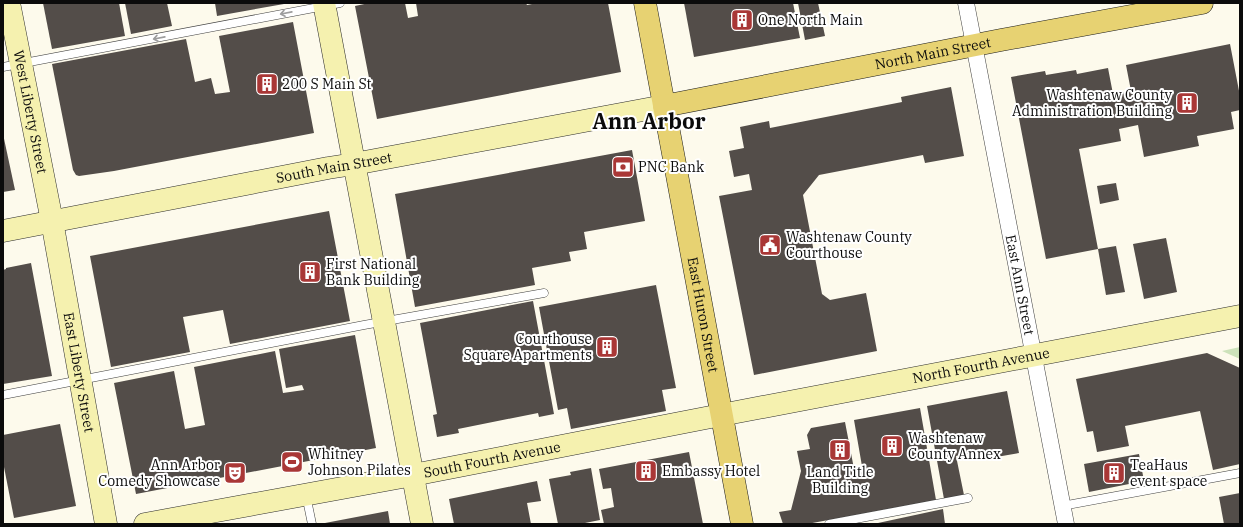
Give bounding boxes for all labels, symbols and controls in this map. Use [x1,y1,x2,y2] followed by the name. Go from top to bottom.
[729,7,755,33] building icon: One North Main
[280,9,293,17] one-way arrow
[758,11,863,29] place label: One North Main
[873,33,993,74] street label: North Main Street
[153,34,166,42] one-way arrow
[9,49,51,175] street label: West Liberty Street
[254,71,280,97] building icon: 200 S Main St
[282,75,372,93] place label: 200 S Main St
[1012,86,1173,120] place label: Washtenaw County Administration Building
[1174,90,1200,116] building icon: Washtenaw County Administration Building
[592,106,706,135] district label: Ann Arbor
[274,148,394,187] street label: South Main Street
[610,154,636,180] bank icon: PNC Bank
[638,158,705,176] place label: PNC Bank
[786,228,912,262] place label: Washtenaw County Courthouse
[757,232,783,258] public building icon: Washtenaw County Courthouse
[1002,233,1039,337] street label: East Ann Street
[326,255,420,289] place label: First National Bank Building
[683,256,723,374] street label: East Huron Street
[297,259,323,285] building icon: First National Bank Building
[59,311,99,434] street label: East Liberty Street
[463,330,592,364] place label: Courthouse Square Apartments
[594,334,620,360] building icon: Courthouse Square Apartments
[911,343,1051,387] street label: North Fourth Avenue
[908,429,1001,463] place label: Washtenaw County Annex
[879,433,905,459] building icon: Washtenaw County Annex
[422,437,562,482] street label: South Fourth Avenue
[827,437,853,463] building icon: Land Title Building
[308,445,411,479] place label: Whitney Johnson Pilates
[279,449,305,475] sports icon: Whitney Johnson Pilates
[98,456,221,490] place label: Ann Arbor Comedy Showcase
[1130,456,1207,490] place label: TeaHaus event space
[633,458,659,484] building icon: Embassy Hotel
[222,460,248,486] theatre icon: Ann Arbor Comedy Showcase
[1101,460,1127,486] building icon: TeaHaus event space
[662,462,760,480] place label: Embassy Hotel
[807,463,873,497] place label: Land Title Building

